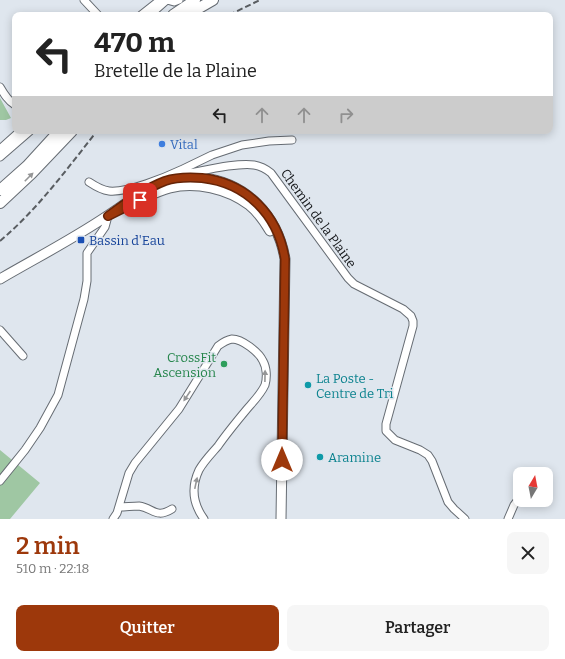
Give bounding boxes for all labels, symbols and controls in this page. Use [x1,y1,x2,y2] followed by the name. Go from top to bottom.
[94,26,175,59] text: 470 m
[28,28,80,80] icon: left
[94,60,257,82] text: Bretelle de la Plaine
[209,104,231,126] icon: left
[251,104,273,126] icon: ahead
[293,104,315,126] icon: ahead
[335,104,357,126] icon: right
[170,137,198,152] place label: Vital
[157,139,167,149] marker: Vital
[278,166,359,271] street label: Chemin de la Plaine
[24,172,34,182] one-way arrow
[123,183,157,217] pin
[129,189,151,211] icon: arrive
[89,233,165,248] place label: Bassin d'Eau
[76,235,86,245] marker: Bassin d'Eau
[153,350,217,380] place label: CrossFit Ascension
[219,359,229,369] marker: CrossFit Ascension
[262,369,268,382] one-way arrow
[316,371,394,401] place label: La Poste - Centre de Tri
[303,380,313,390] marker: La Poste - Centre de Tri
[183,391,191,401] one-way arrow
[261,439,303,481] position arrow
[328,450,381,465] place label: Aramine
[315,452,325,462] marker: Aramine
[513,467,553,507] north arrow
[513,467,553,507] map controls
[194,477,200,489] one-way arrow
[16,532,80,560] text: 2 min
[507,532,549,574] button: close
[16,561,89,576] text: 510 m · 22:18
[16,605,279,651] button: Quitter
[287,605,549,651] button: Partager

